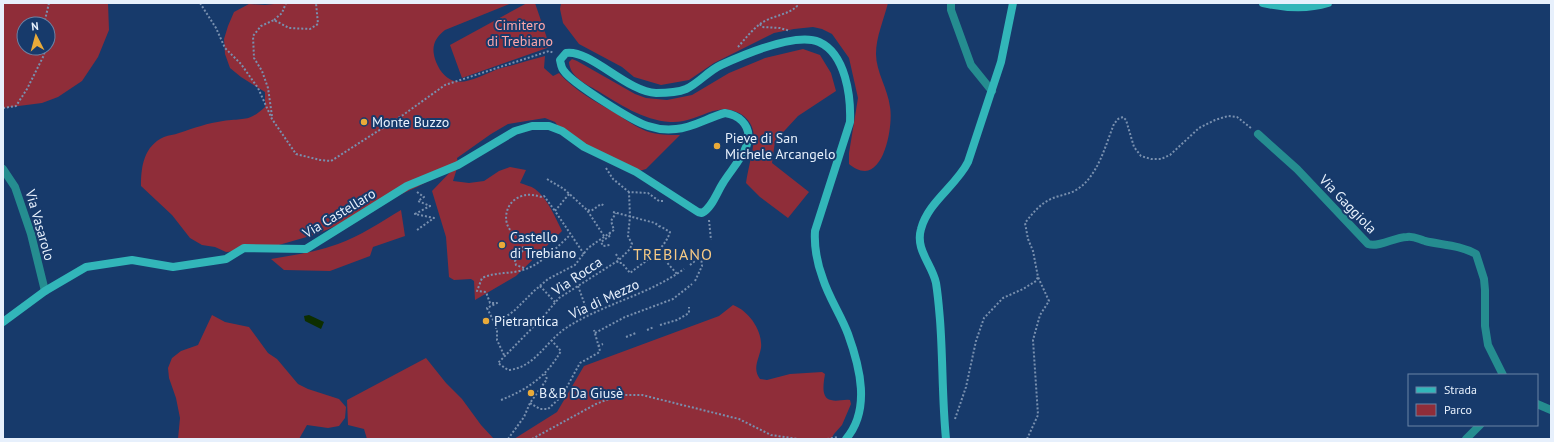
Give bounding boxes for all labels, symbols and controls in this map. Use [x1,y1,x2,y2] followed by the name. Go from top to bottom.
[16,16,56,56] north arrow
[487,16,553,50] park label: Cimitero di Trebiano
[31,19,39,33] text: N
[372,113,449,131] place label: Monte Buzzo
[359,117,369,127] marker: Monte Buzzo
[725,129,836,163] place label: Pieve di San Michele Arcangelo
[712,141,722,151] marker: Pieve di San Michele Arcangelo
[1315,170,1381,237] street label: Via Gaggiola
[298,184,379,242] street label: Via Castellaro
[21,187,59,262] street label: Via Vasarolo
[510,228,576,262] place label: Castello di Trebiano
[497,240,507,250] marker: Castello di Trebiano
[633,244,713,264] district label: TREBIANO
[548,253,606,300] street label: Via Rocca
[565,275,642,323] street label: Via di Mezzo
[494,312,559,330] place label: Pietrantica
[481,316,491,326] marker: Pietrantica
[1408,374,1538,426] legend
[1444,382,1477,397] text: Strada
[539,384,623,402] place label: B&B Da Giusè
[526,388,536,398] marker: B&B Da Giusè
[1444,402,1472,417] text: Parco

